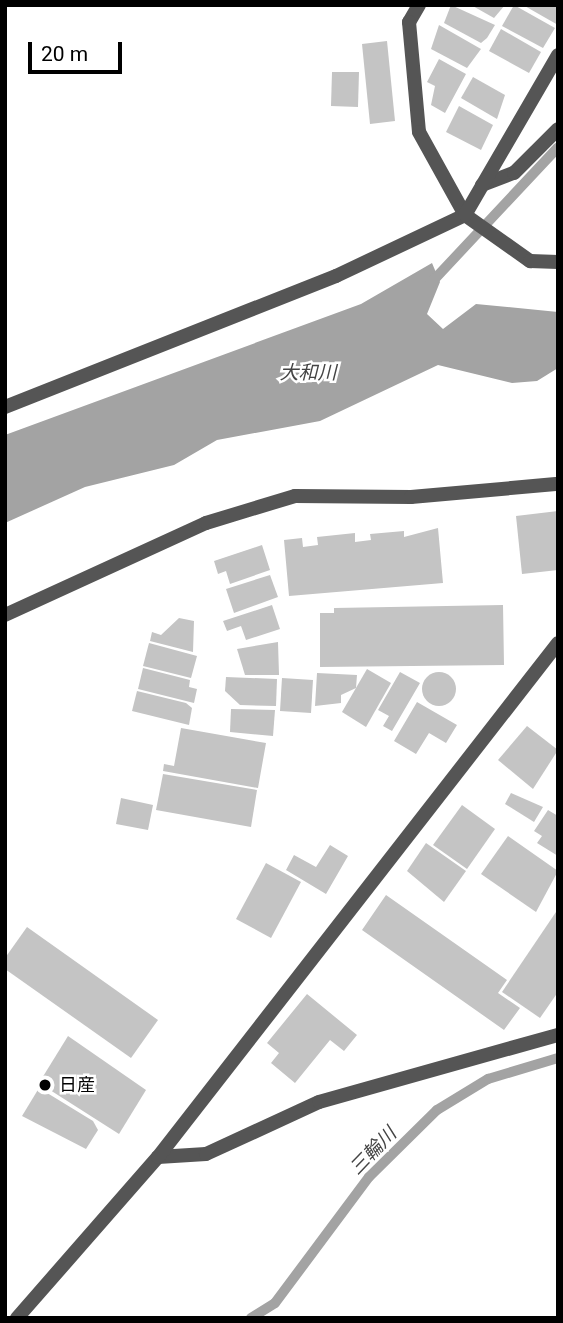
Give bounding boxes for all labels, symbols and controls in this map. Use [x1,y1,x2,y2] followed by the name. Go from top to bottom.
[32,28,126,72] scale bar
[41,42,88,66] text: 20 m
[280,362,336,384] water label: 大和川
[59,1074,95,1096] place label: 日産
[37,1077,53,1093] marker: 日産
[345,1123,401,1179] water label: 三輪川

